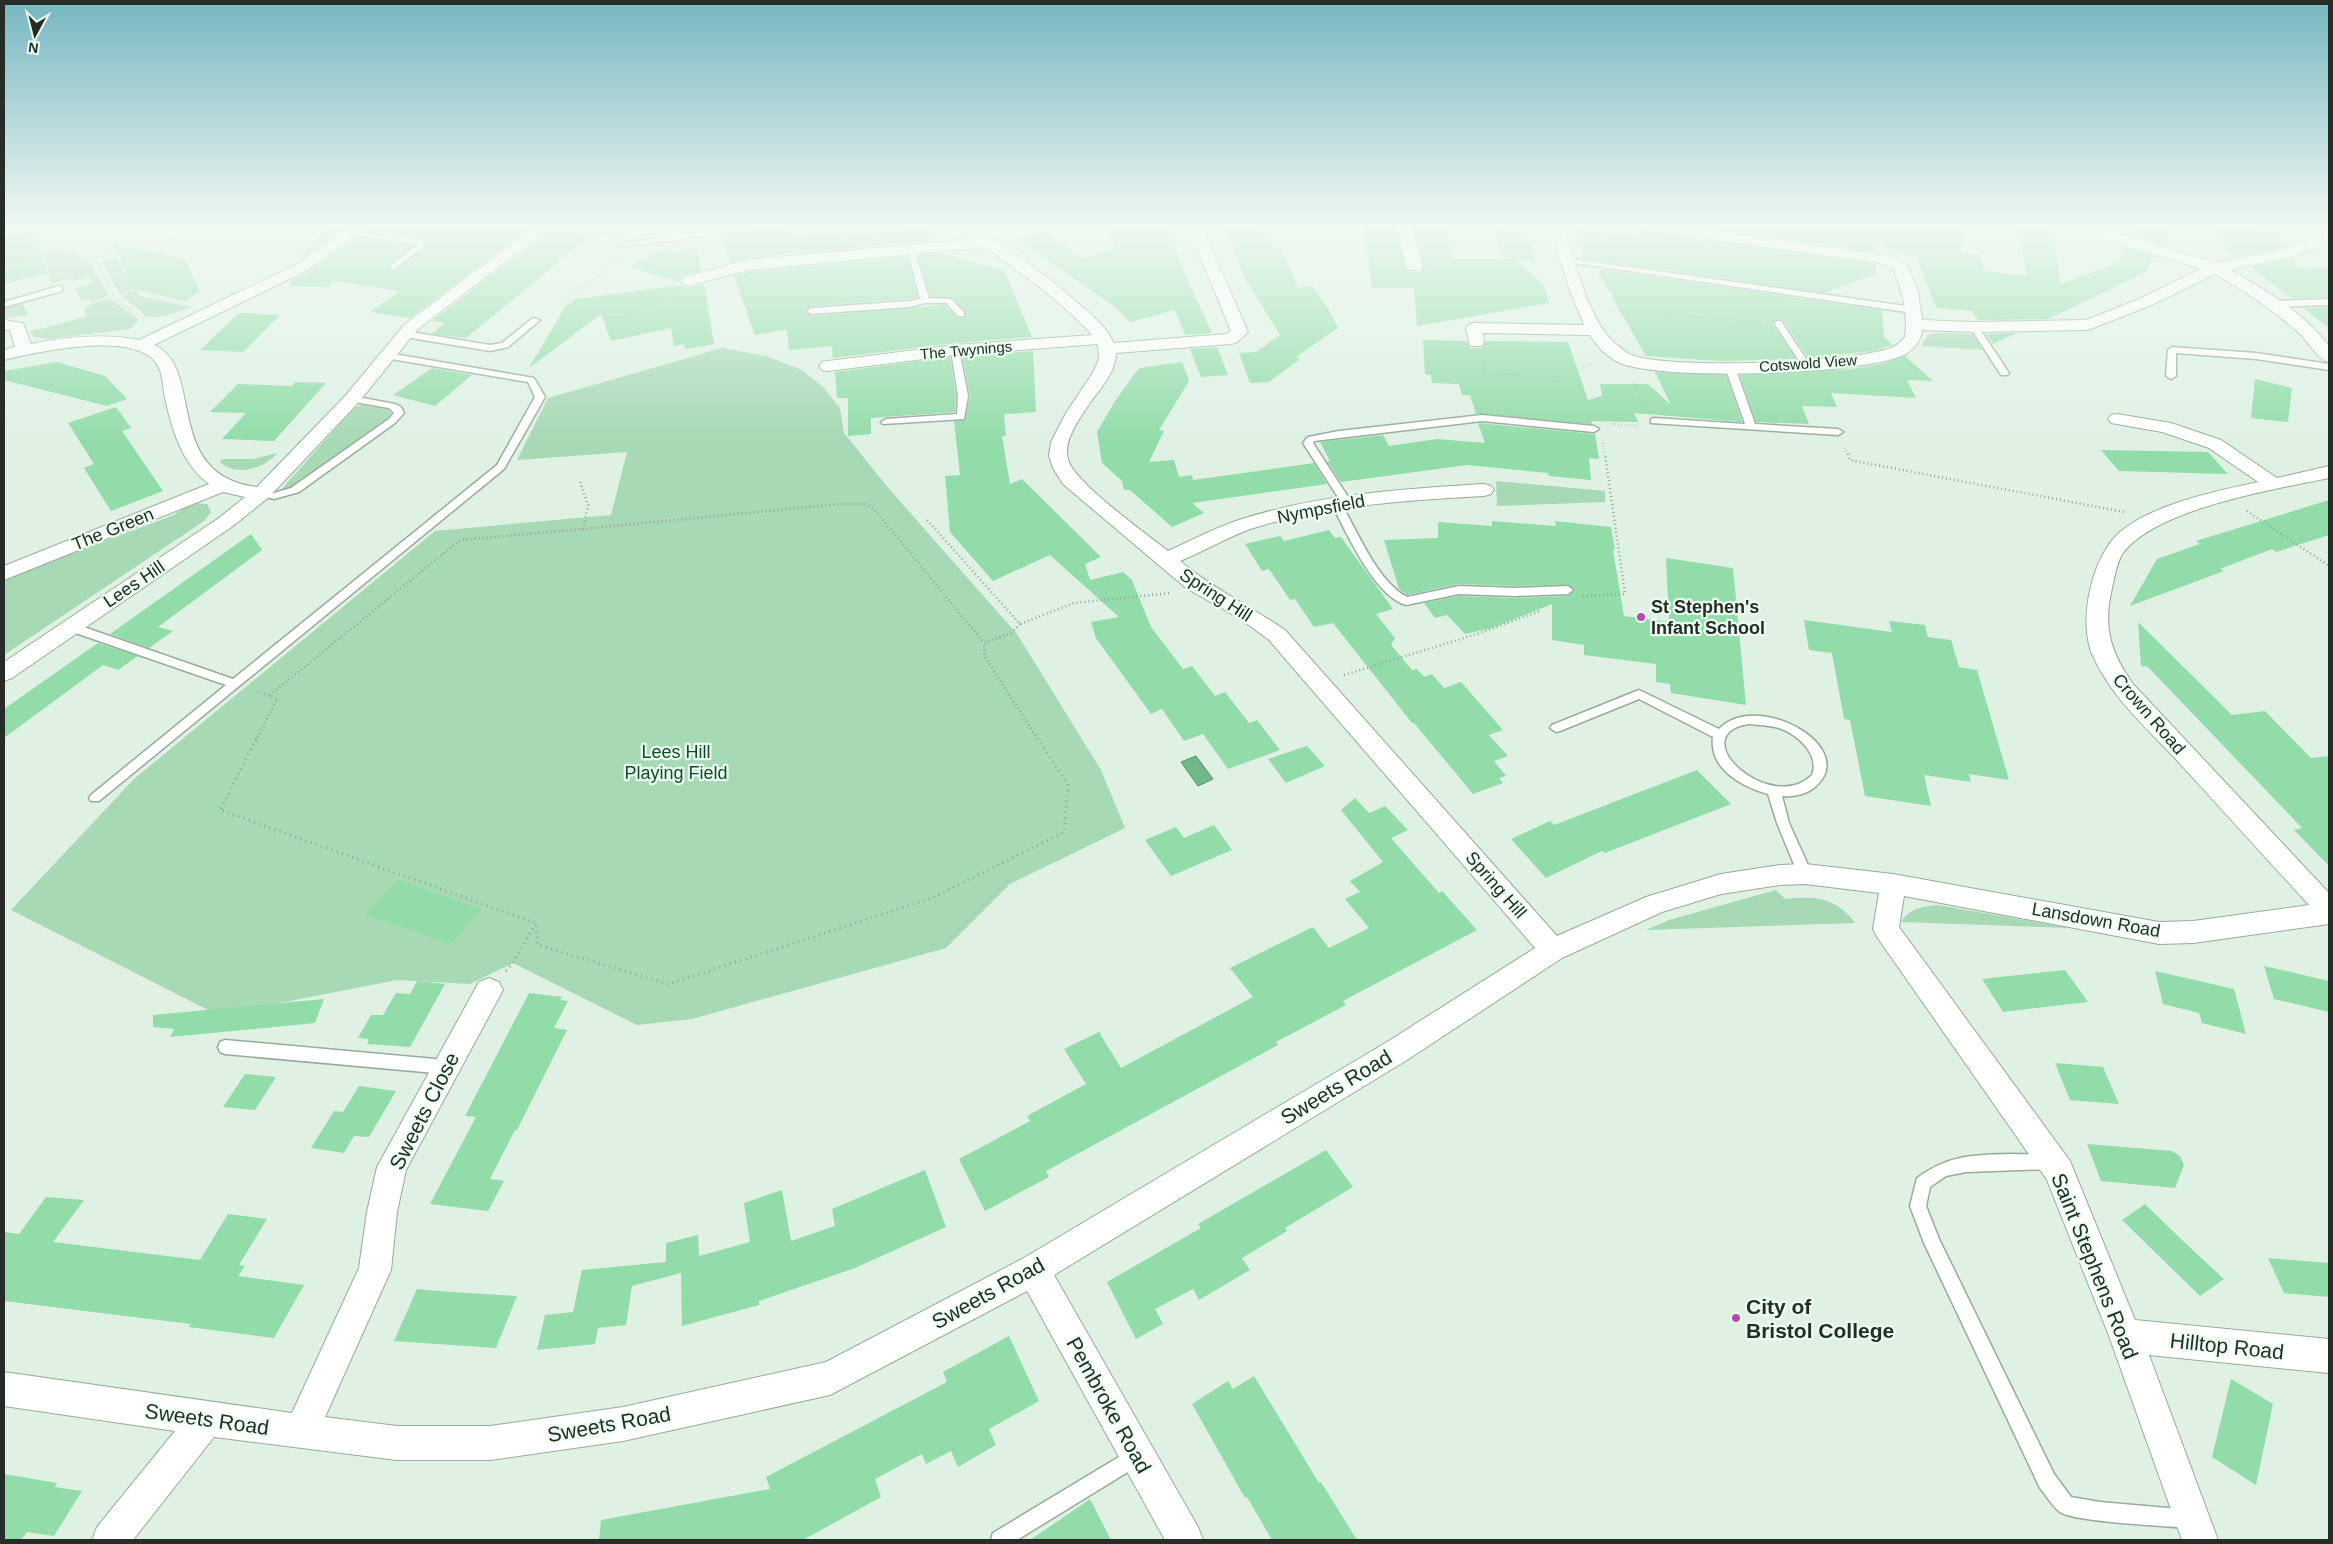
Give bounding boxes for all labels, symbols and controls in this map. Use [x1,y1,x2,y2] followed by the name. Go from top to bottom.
[10,10,60,60] north arrow
[27,39,39,56] text: N
[919,338,1013,362] street label: The Twynings
[1758,351,1858,375] street label: Cotswold View
[1275,491,1367,527] street label: Nympsfield
[69,504,157,554] street label: The Green
[100,556,168,612] street label: Lees Hill
[1176,564,1256,626] street label: Spring Hill
[1651,597,1765,638] place label: St Stephen's Infant School
[1635,611,1647,623] marker: St Stephen's Infant School
[2109,670,2189,758] street label: Crown Road
[624,742,728,783] park label: Lees Hill Playing Field
[1462,847,1530,923] street label: Spring Hill
[2030,899,2162,941] street label: Lansdown Road
[1277,1045,1395,1129] street label: Sweets Road
[385,1049,463,1173] street label: Sweets Close
[2047,1170,2143,1362] street label: Saint Stephens Road
[928,1253,1048,1333] street label: Sweets Road
[1746,1295,1894,1342] place label: City of Bristol College
[1730,1312,1742,1324] marker: City of Bristol College
[2169,1329,2285,1363] street label: Hilltop Road
[1062,1333,1156,1477] street label: Pembroke Road
[144,1399,270,1439] street label: Sweets Road
[545,1402,673,1446] street label: Sweets Road

